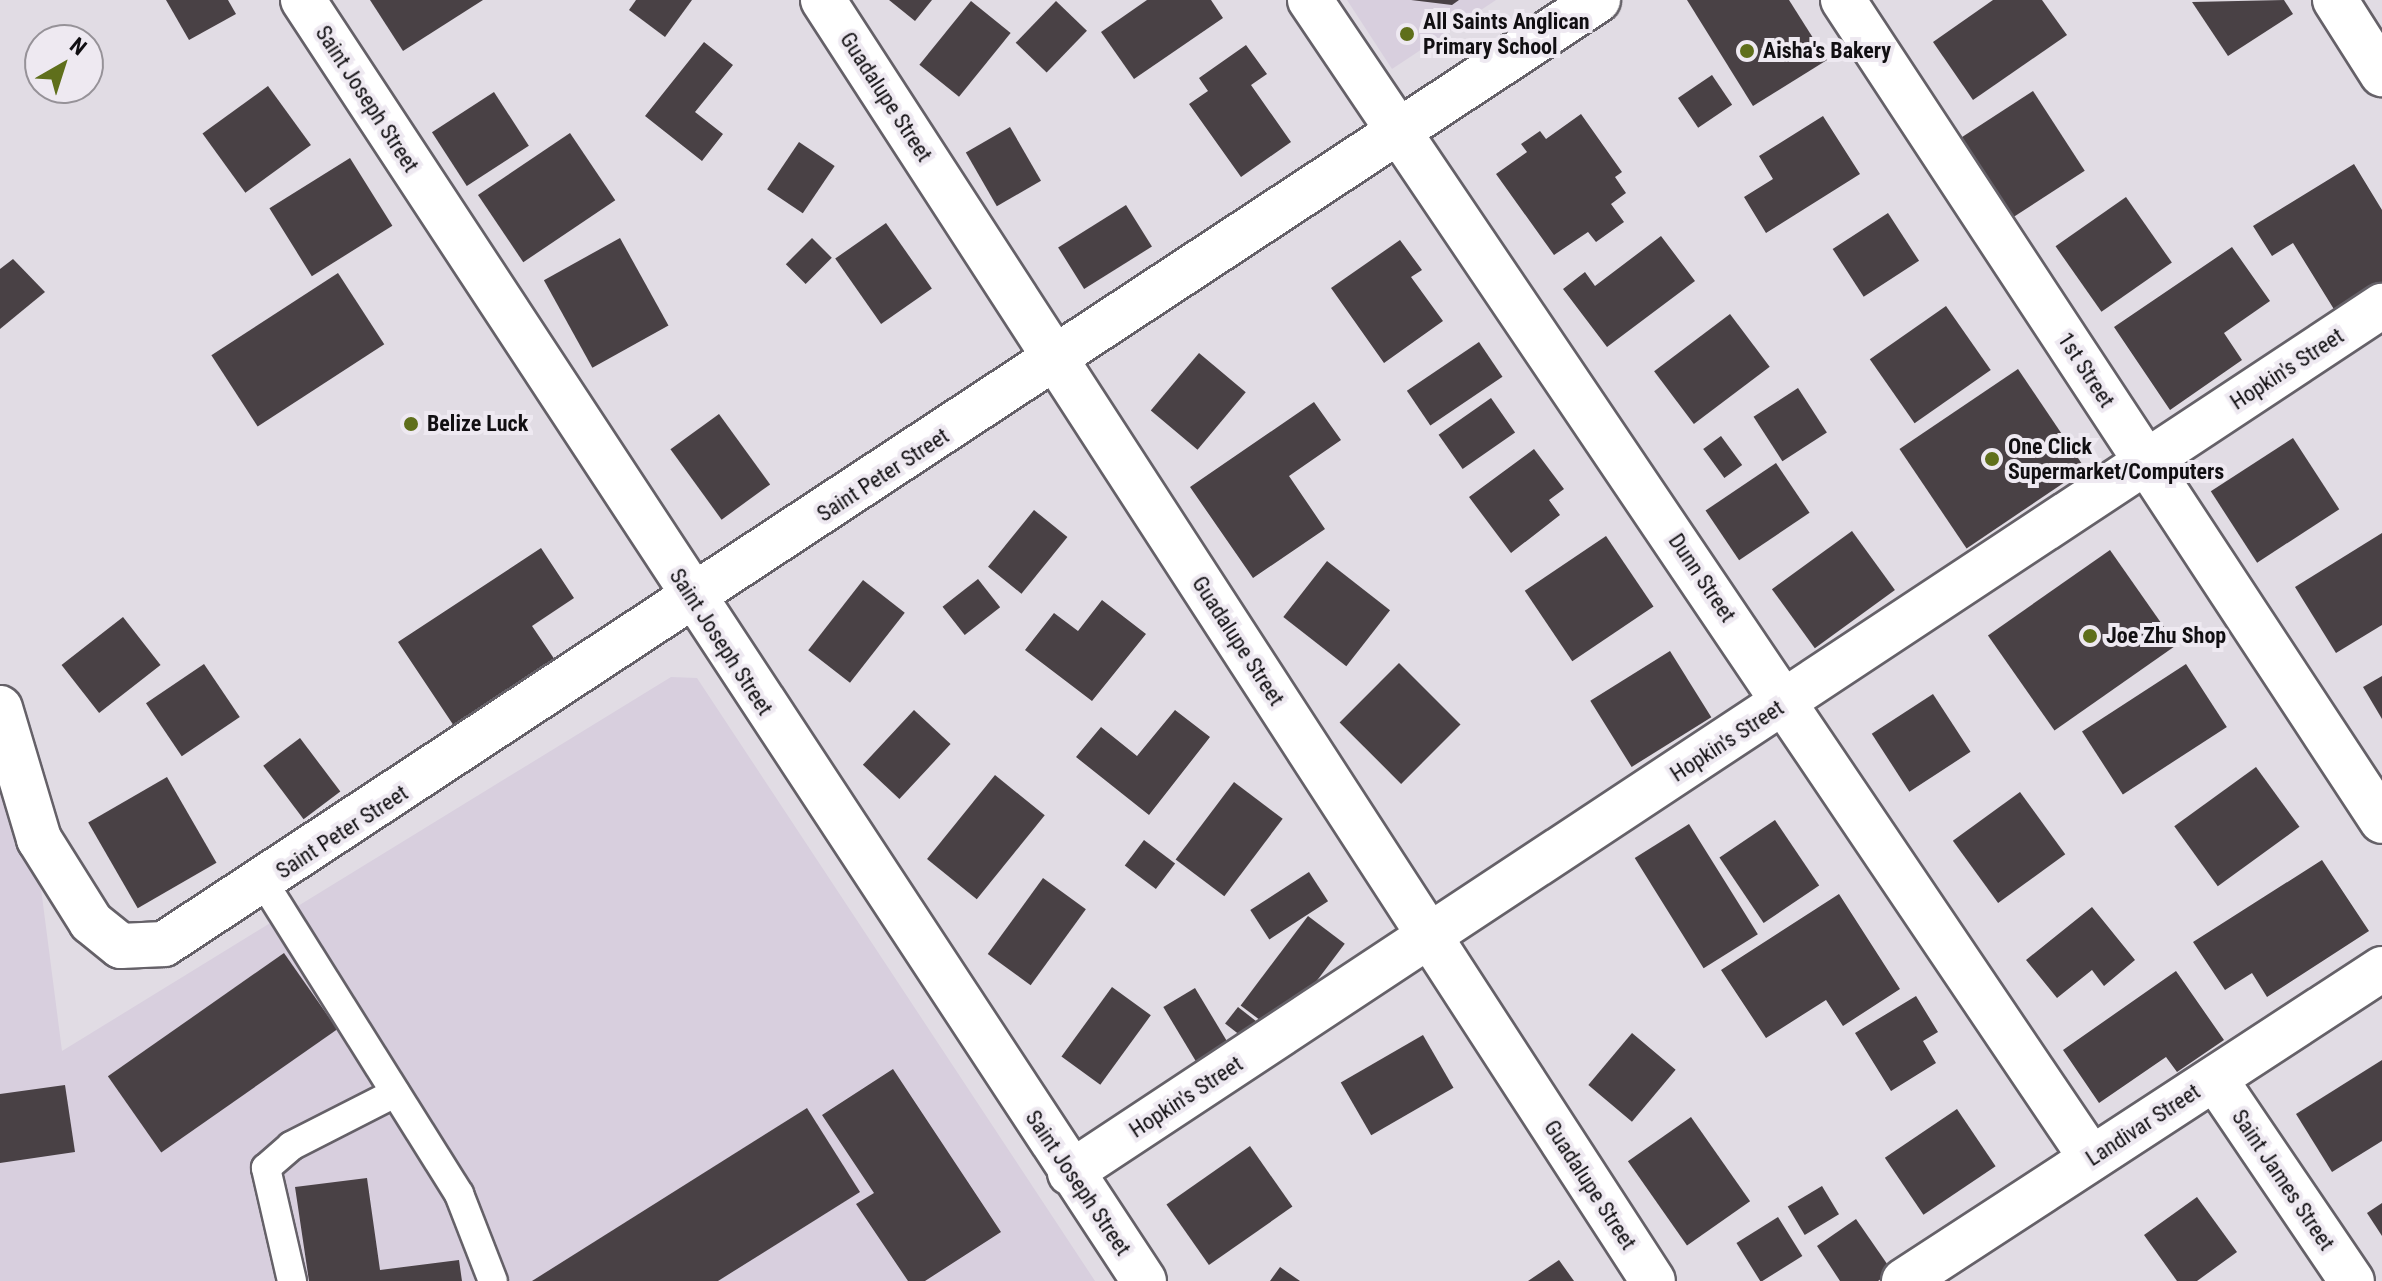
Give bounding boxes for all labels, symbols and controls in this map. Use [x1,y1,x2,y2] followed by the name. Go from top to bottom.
[1423,8,1590,60] place label: All Saints Anglican Primary School
[310,21,424,177] street label: Saint Joseph Street
[24,24,104,104] north arrow
[1398,25,1416,43] marker: All Saints Anglican Primary School
[834,27,938,167] street label: Guadalupe Street
[65,33,91,60] text: N
[1763,38,1891,64] place label: Aisha's Bakery
[1738,42,1756,60] marker: Aisha's Bakery
[2225,323,2349,415] street label: Hopkin's Street
[2052,328,2120,412] street label: 1st Street
[427,411,528,437] place label: Belize Luck
[402,415,420,433] marker: Belize Luck
[812,423,954,527] street label: Saint Peter Street
[2008,433,2224,484] place label: One Click Supermarket/Computers
[1983,450,2001,468] marker: One Click Supermarket/Computers
[1663,529,1741,627] street label: Dunn Street
[664,564,778,720] street label: Saint Joseph Street
[1186,571,1290,711] street label: Guadalupe Street
[2106,623,2226,649] place label: Joe Zhu Shop
[2081,627,2099,645] marker: Joe Zhu Shop
[1665,695,1789,787] street label: Hopkin's Street
[271,780,413,884] street label: Saint Peter Street
[1124,1051,1248,1143] street label: Hopkin's Street
[2081,1078,2205,1172] street label: Landivar Street
[1020,1105,1136,1261] street label: Saint Joseph Street
[2226,1105,2340,1255] street label: Saint James Street
[1538,1115,1642,1255] street label: Guadalupe Street

